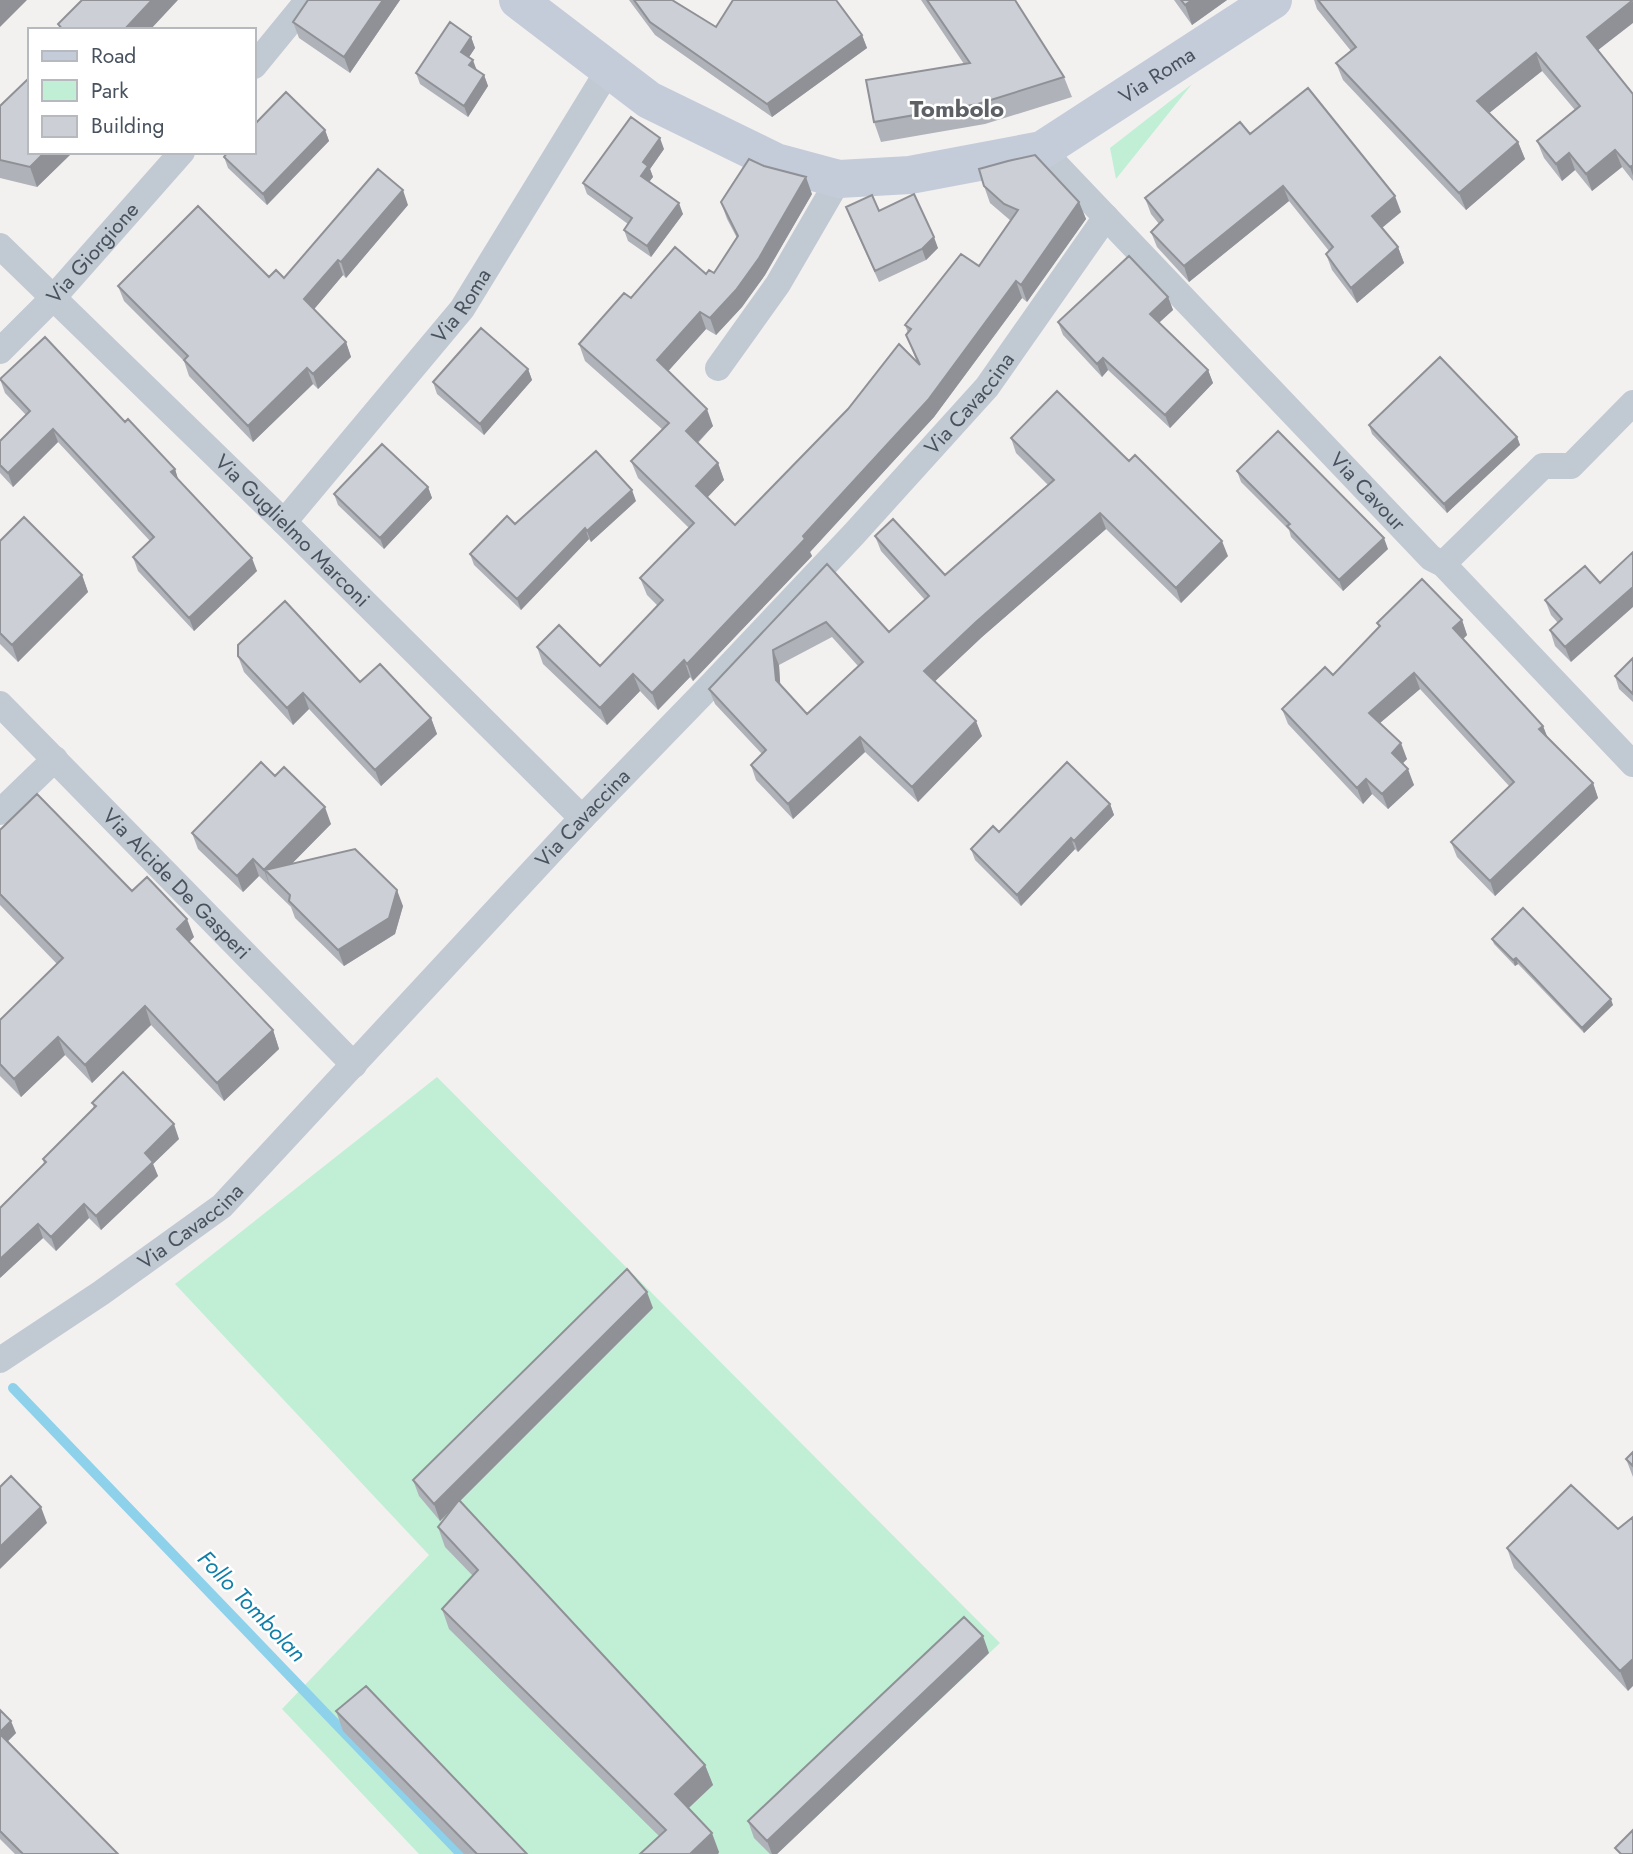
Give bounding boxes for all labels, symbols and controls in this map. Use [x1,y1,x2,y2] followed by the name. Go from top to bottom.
[28,28,256,154] legend
[1113,39,1201,111] street label: Via Roma
[91,41,136,71] text: Road
[91,76,129,106] text: Park
[910,91,1004,126] district label: Tombolo
[91,111,164,141] text: Building
[40,195,146,310] street label: Via Giorgione
[425,263,498,350] street label: Via Roma
[917,346,1022,462] street label: Via Cavaccina
[1323,446,1413,538] street label: Via Cavour
[208,447,377,614] street label: Via Guglielmo Marconi
[528,762,637,874] street label: Via Cavaccina
[95,802,257,966] street label: Via Alcide De Gasperi
[132,1177,251,1277] street label: Via Cavaccina
[190,1542,314,1670] water label: Follo Tombolan

